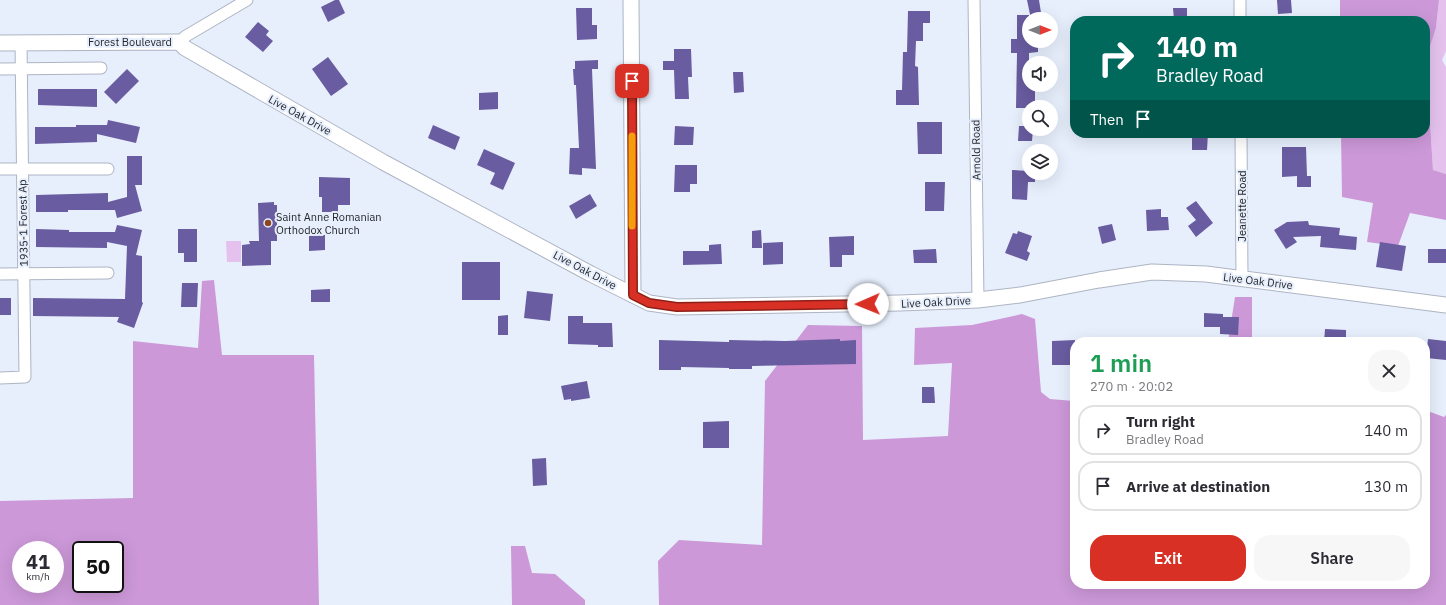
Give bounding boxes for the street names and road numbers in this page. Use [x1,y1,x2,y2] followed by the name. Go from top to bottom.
[88,35,172,49] street label: Forest Boulevard
[266,92,334,138] street label: Live Oak Drive
[968,119,984,181] street label: Arnold Road
[1235,170,1249,242] street label: Jeanette Road
[15,179,31,267] street label: 1935-1 Forest Ap
[551,247,619,293] street label: Live Oak Drive
[1223,270,1293,292] street label: Live Oak Drive
[901,293,971,311] street label: Live Oak Drive

